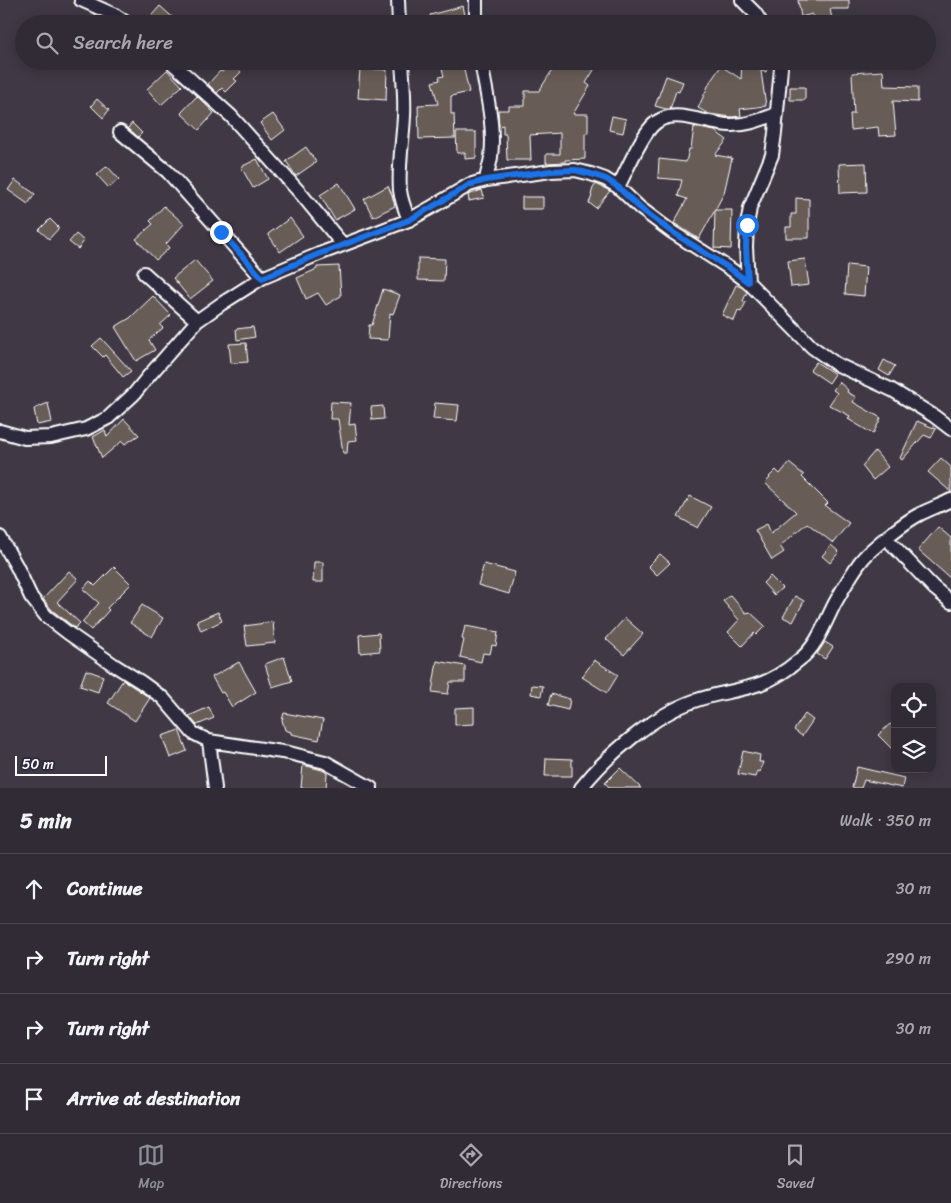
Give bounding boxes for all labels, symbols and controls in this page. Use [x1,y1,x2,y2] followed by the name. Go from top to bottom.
[15,15,936,70] search box
[73,26,173,59] text: Search here
[33,29,61,57] icon: search
[736,214,759,237] route start
[210,221,233,244] route end
[891,683,936,773] map controls
[891,683,936,728] button: locate
[891,728,936,773] button: layers
[22,752,54,777] text: 50 m
[15,753,108,776] scale bar
[20,802,72,840] text: 5 min
[840,806,931,835] text: Walk · 350 m
[67,872,143,905] text: Continue
[896,874,931,903] text: 30 m
[20,875,48,903] icon: ahead
[67,942,149,975] text: Turn right
[885,944,931,973] text: 290 m
[20,945,48,973] icon: right
[67,1012,149,1045] text: Turn right
[896,1014,931,1043] text: 30 m
[20,1015,48,1043] icon: right
[67,1082,240,1115] text: Arrive at destination
[20,1085,48,1113] icon: arrive
[137,1141,165,1196] tab: Map
[440,1141,502,1196] tab: Directions
[777,1141,814,1196] tab: Saved

